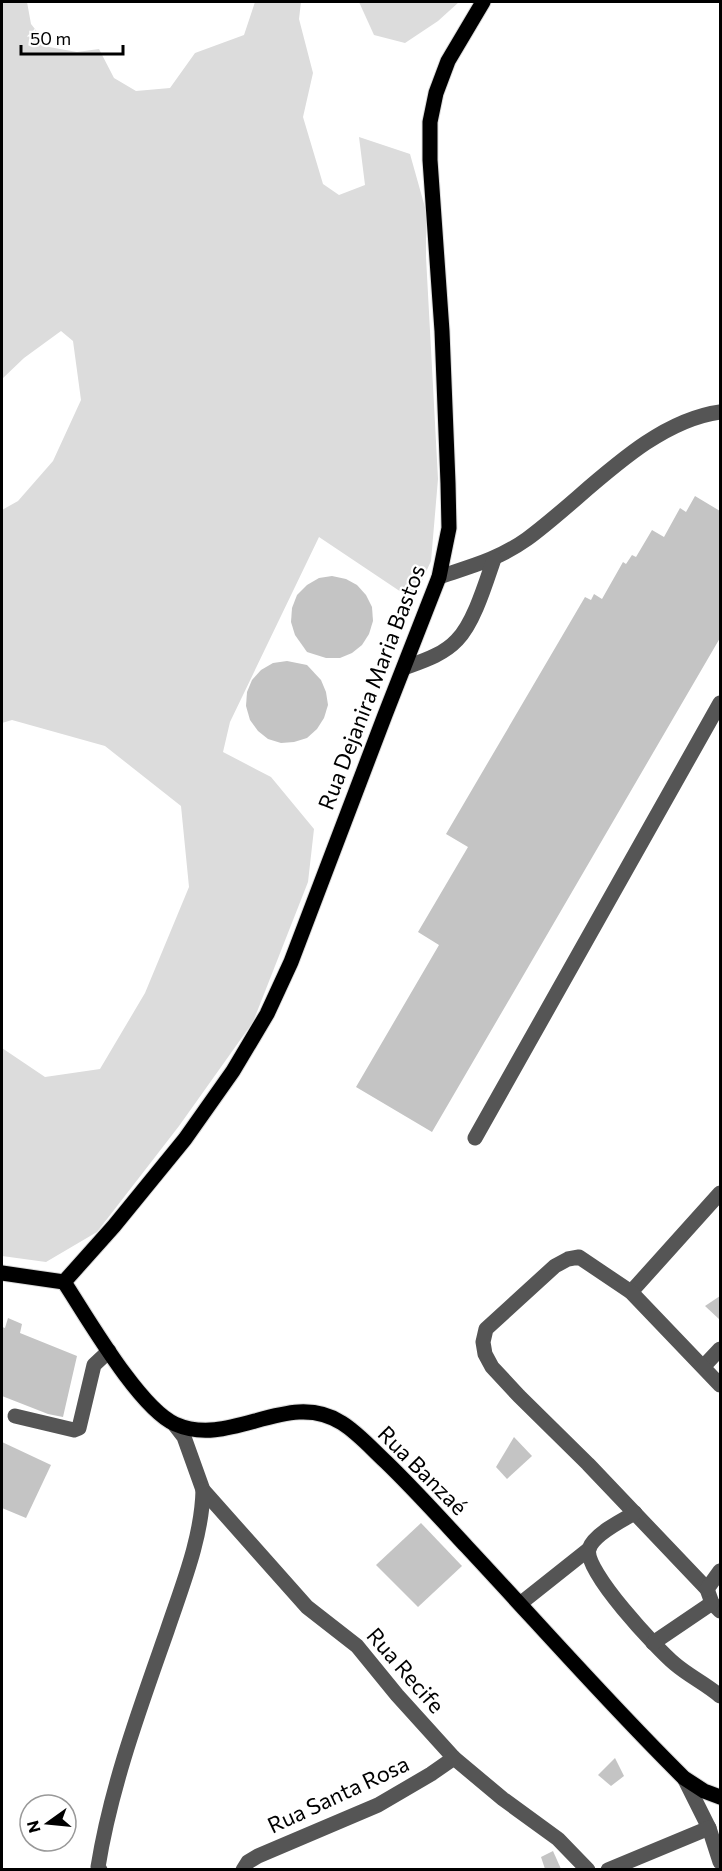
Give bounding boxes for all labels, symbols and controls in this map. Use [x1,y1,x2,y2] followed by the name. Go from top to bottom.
[21,18,123,56] scale bar
[30,27,71,49] text: 50 m
[312,561,430,813] street label: Rua Dejanira Maria Bastos
[373,1420,473,1520] street label: Rua Banzaé
[362,1622,450,1718] street label: Rua Recife
[263,1749,413,1839] street label: Rua Santa Rosa
[18,1793,78,1853] north arrow
[22,1819,44,1835] text: N

